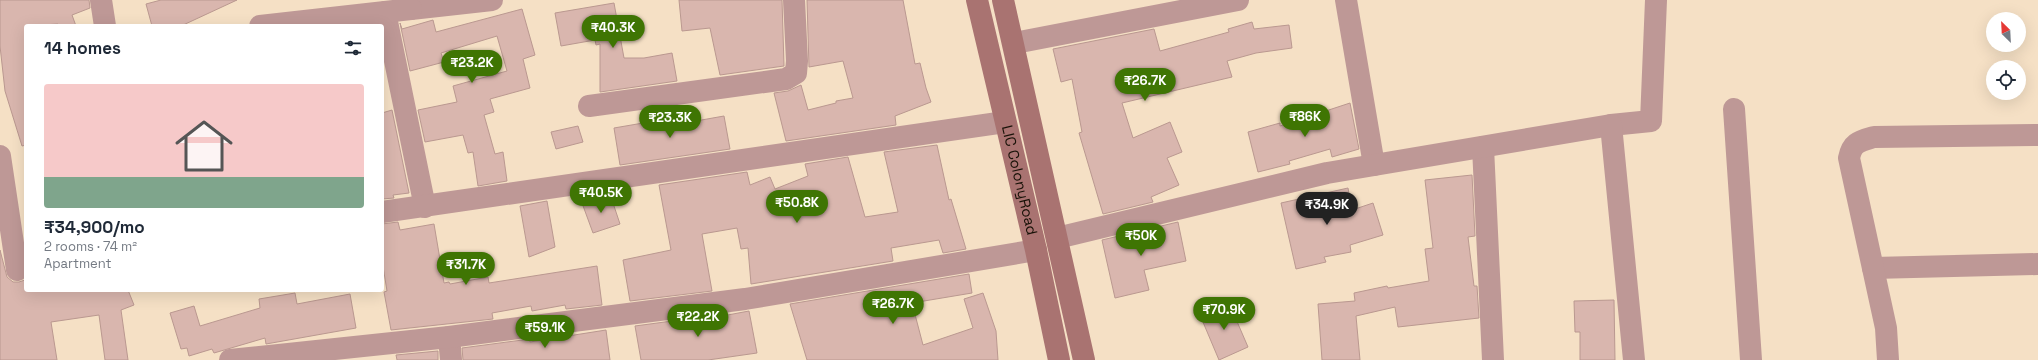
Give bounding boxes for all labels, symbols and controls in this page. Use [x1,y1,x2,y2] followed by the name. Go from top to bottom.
[1986,12,2026,52] north arrow
[1986,12,2026,100] map controls
[580,15,646,49] pin: ₹40.3K
[591,19,635,36] text: ₹40.3K
[44,37,121,59] text: 14 homes
[342,37,364,59] icon: filters
[439,50,505,84] pin: ₹23.2K
[450,54,494,71] text: ₹23.2K
[1986,60,2026,100] button: locate
[1112,68,1178,102] pin: ₹26.7K
[1124,72,1166,89] text: ₹26.7K
[1281,104,1329,138] pin: ₹86K
[637,105,703,139] pin: ₹23.3K
[1289,108,1321,125] text: ₹86K
[648,109,692,126] text: ₹23.3K
[168,110,240,182] icon: home
[998,123,1042,237] street label: LIC ColonyRoad
[568,180,634,214] pin: ₹40.5K
[579,184,623,201] text: ₹40.5K
[764,190,830,224] pin: ₹50.8K
[1294,192,1360,226] pin: ₹34.9K
[775,194,819,211] text: ₹50.8K
[1305,196,1349,213] text: ₹34.9K
[44,216,145,238] text: ₹34,900/mo
[1117,223,1165,257] pin: ₹50K
[1125,227,1157,244] text: ₹50K
[44,238,137,255] text: 2 rooms · 74 m²
[433,252,499,286] pin: ₹31.7K
[44,255,112,272] text: Apartment
[446,256,486,273] text: ₹31.7K
[860,291,926,325] pin: ₹26.7K
[872,295,914,312] text: ₹26.7K
[1191,297,1257,331] pin: ₹70.9K
[1202,301,1246,318] text: ₹70.9K
[665,304,731,338] pin: ₹22.2K
[676,308,720,325] text: ₹22.2K
[512,315,578,349] pin: ₹59.1K
[524,319,566,336] text: ₹59.1K

